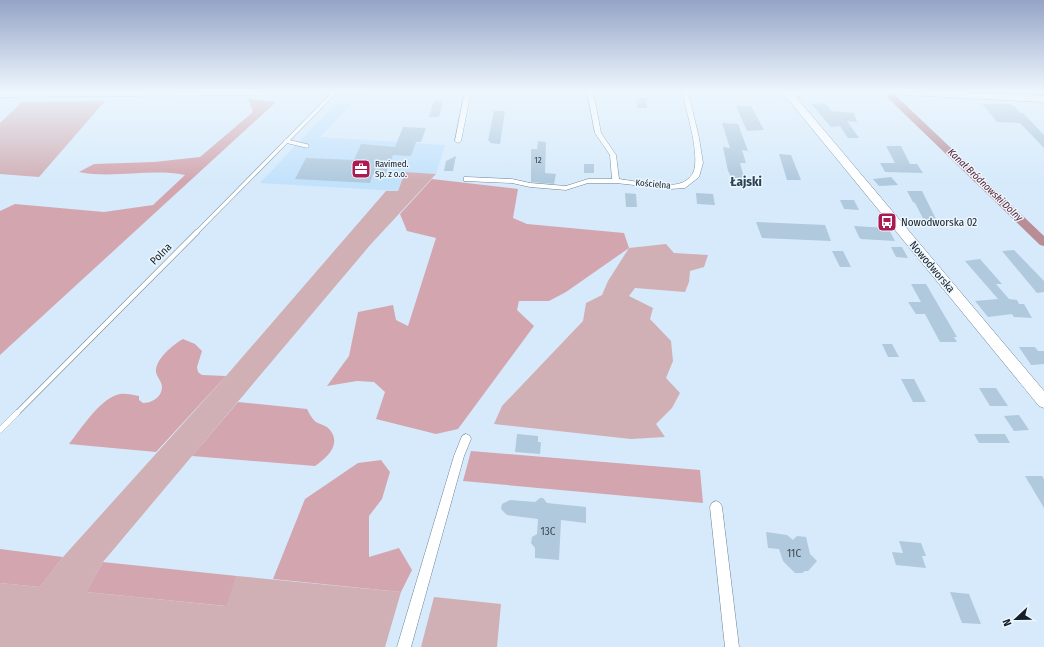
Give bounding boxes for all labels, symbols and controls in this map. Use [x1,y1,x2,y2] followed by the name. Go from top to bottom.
[945,146,1025,224] water label: Kanał Bródnowski Dolny
[534,155,542,165] house number: 12
[350,158,372,180] office icon: Ravimed. Sp. z o.o.
[375,159,409,179] place label: Ravimed. Sp. z o.o.
[730,174,762,189] district label: Łajski
[635,177,672,191] street label: Kościelna
[876,211,898,233] bus stop icon: Nowodworska 02
[901,216,977,229] place label: Nowodworska 02
[907,239,957,295] street label: Nowodworska
[147,240,175,268] street label: Polna
[541,525,556,538] house number: 13C
[787,547,801,560] house number: 11C
[996,599,1036,639] north arrow
[1000,617,1014,628] text: N

